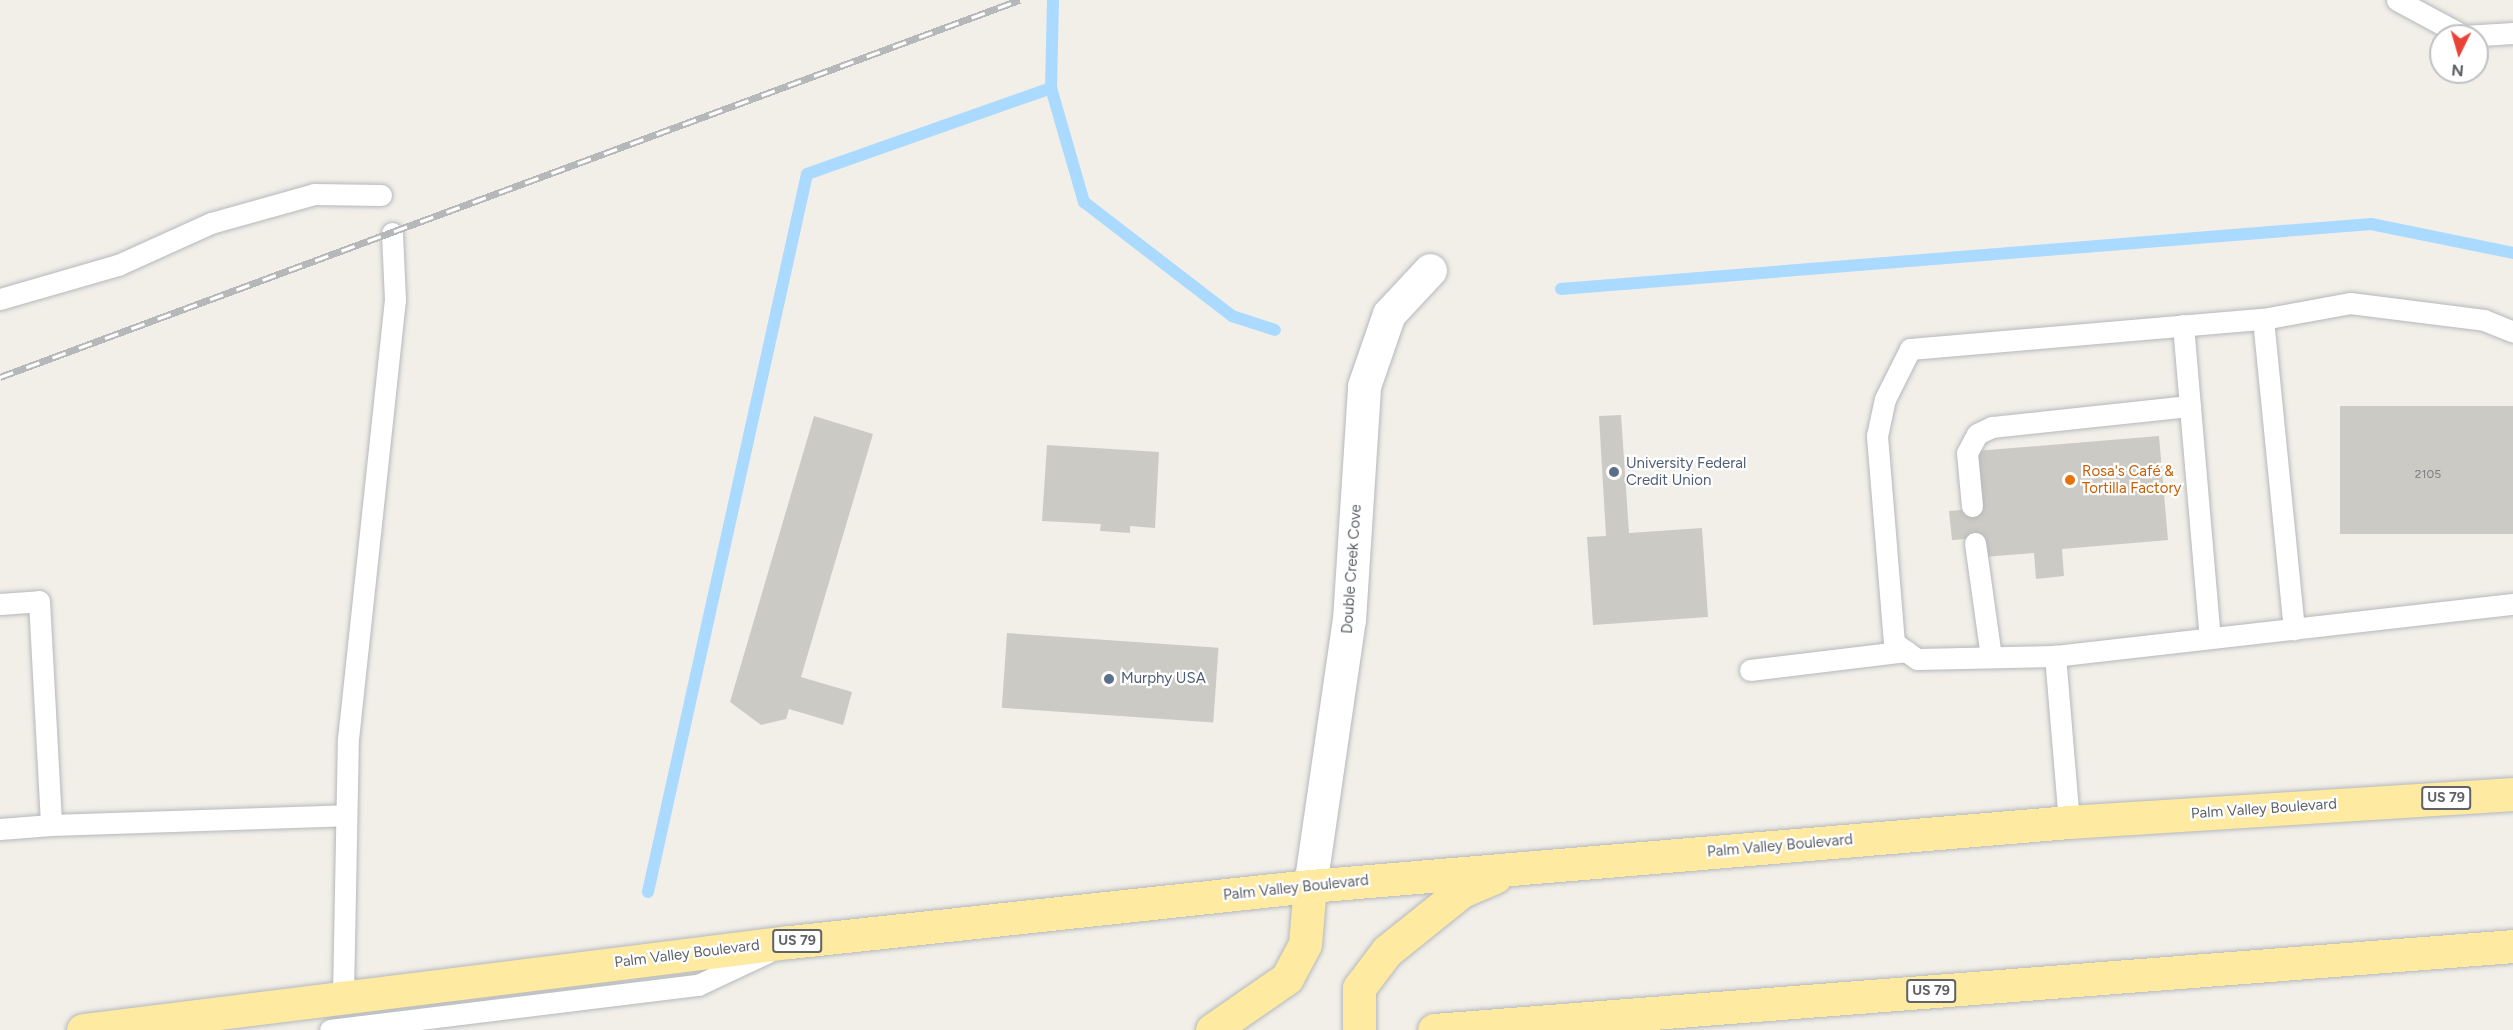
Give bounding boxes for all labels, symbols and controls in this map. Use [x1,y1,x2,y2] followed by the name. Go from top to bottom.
[2429,24,2489,84] north arrow
[2451,60,2465,80] text: N
[1626,454,1746,489] place label: University Federal Credit Union
[2082,462,2181,497] place label: Rosa's Café & Tortilla Factory
[1607,465,1621,479] marker: University Federal Credit Union
[2415,468,2441,482] house number: 2105
[2063,473,2077,487] marker: Rosa's Café & Tortilla Factory
[1338,504,1366,634] street label: Double Creek Cove
[1121,670,1206,688] place label: Murphy USA
[1102,672,1116,686] marker: Murphy USA
[2420,787,2472,809] road number: US 79
[2190,795,2338,823] street label: Palm Valley Boulevard
[1706,831,1854,861] street label: Palm Valley Boulevard
[1222,871,1370,905] street label: Palm Valley Boulevard
[772,930,822,952] road number: US 79
[613,936,761,972] street label: Palm Valley Boulevard
[1906,980,1956,1002] road number: US 79

